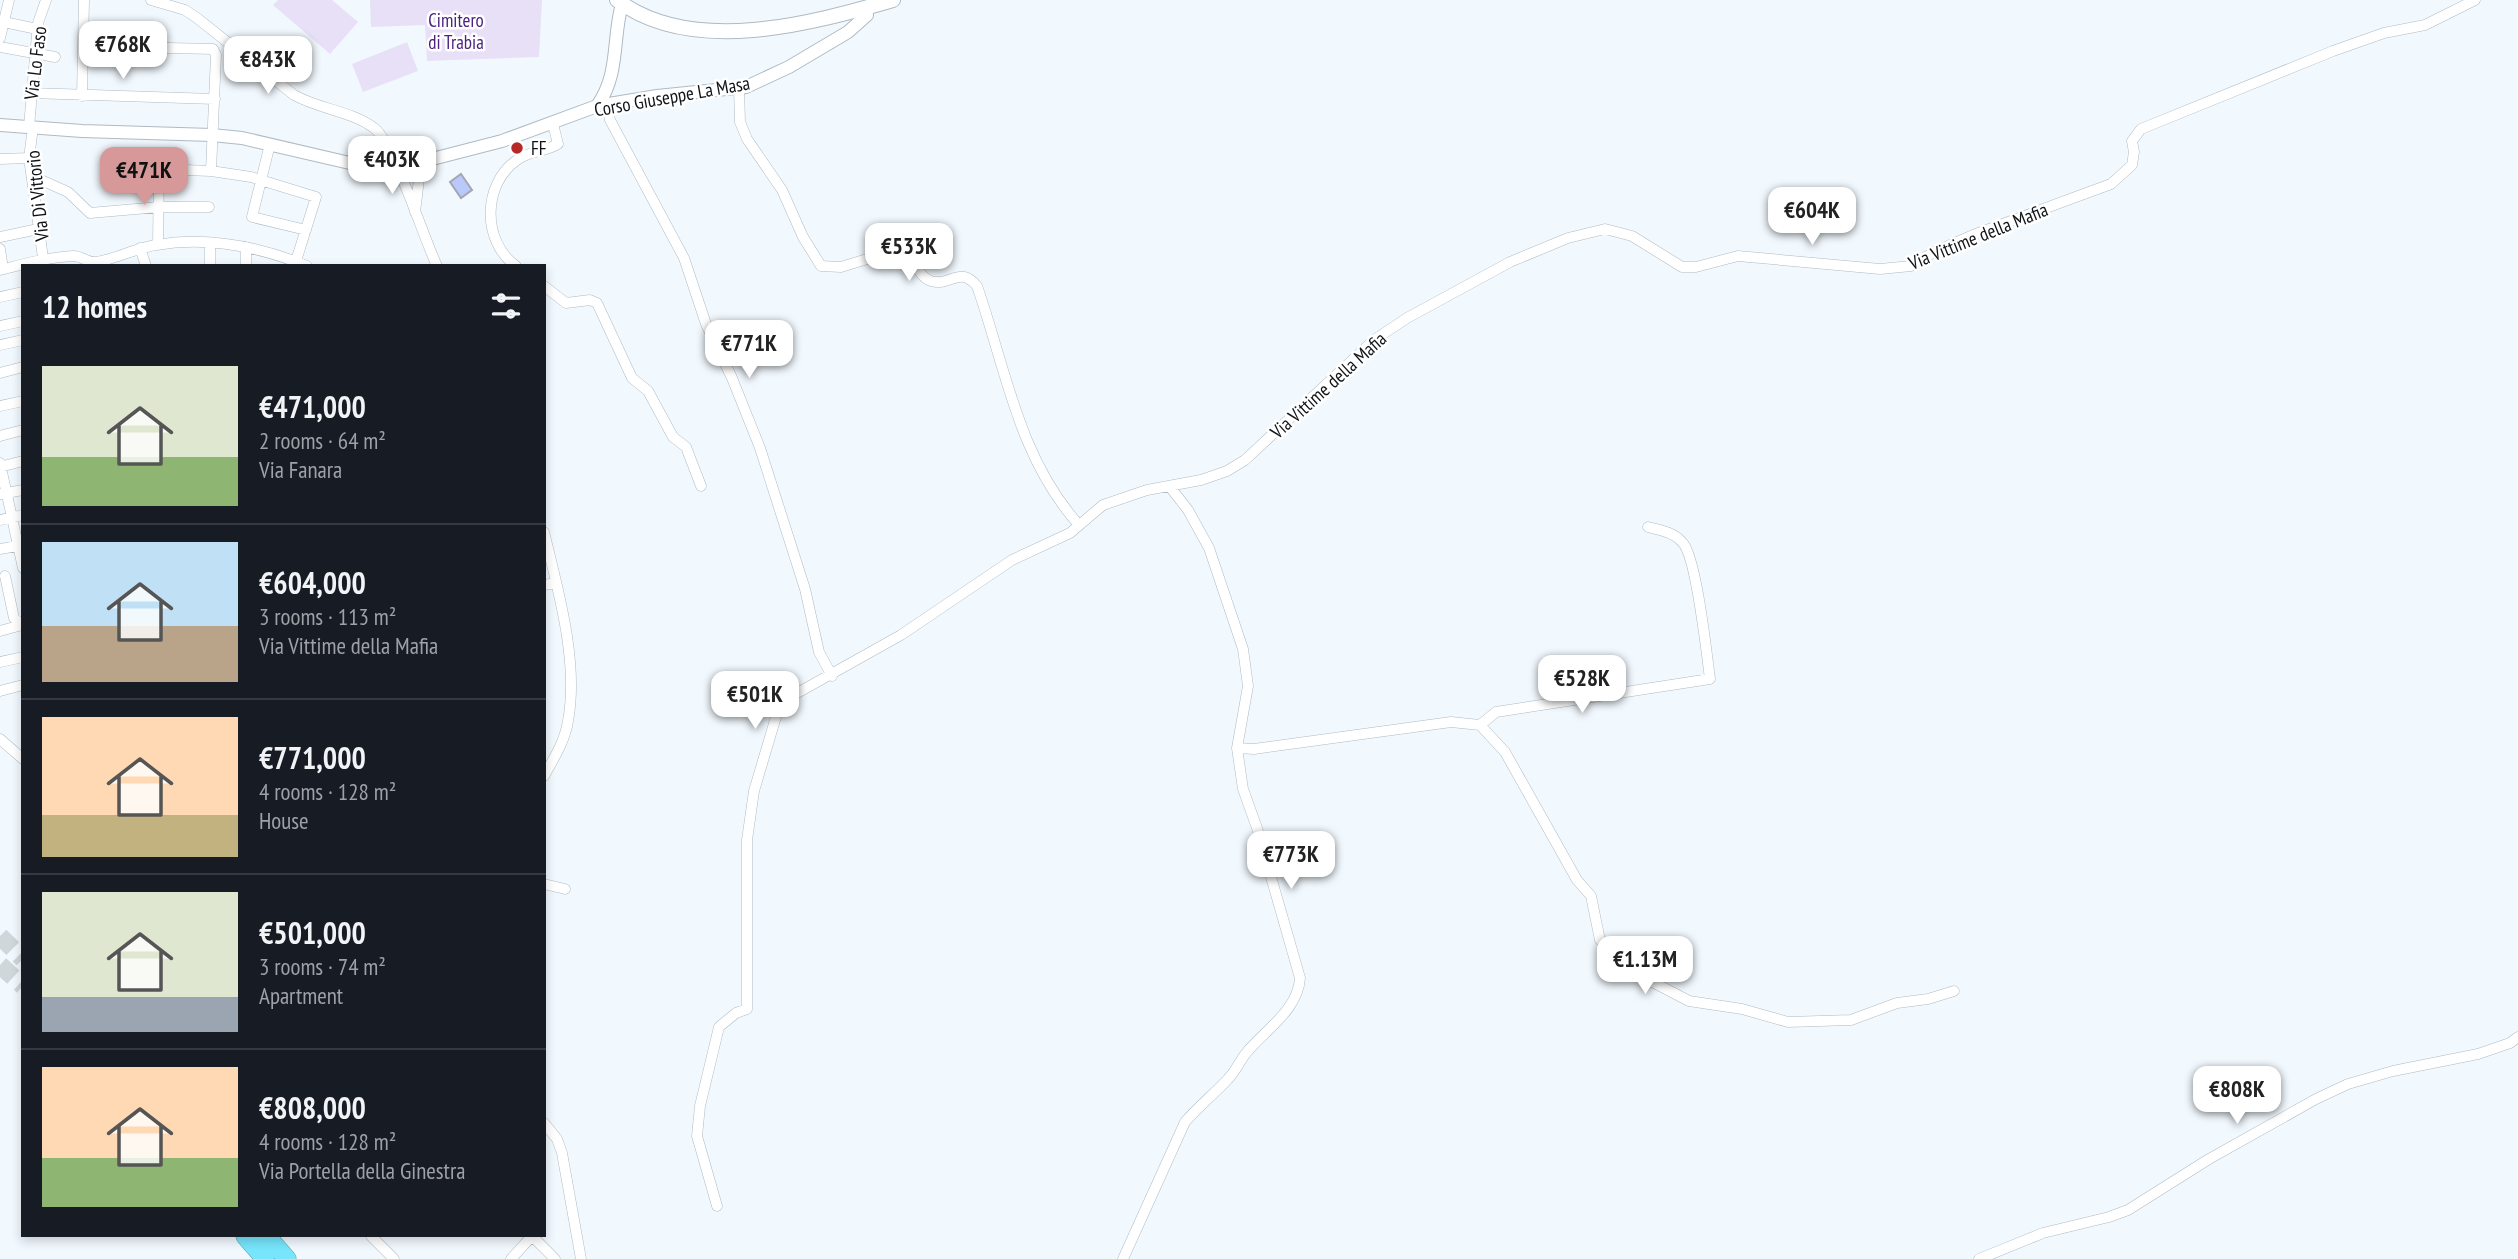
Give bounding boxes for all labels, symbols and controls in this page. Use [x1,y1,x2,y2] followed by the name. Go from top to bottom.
[428,8,484,54] park label: Cimitero di Trabia
[74,22,172,81] pin: €768K
[18,25,51,102] street label: Via Lo Faso
[95,29,151,58] text: €768K
[219,36,317,96] pin: €843K
[240,44,296,73] text: €843K
[592,70,752,122] street label: Corso Giuseppe La Masa
[343,136,441,196] pin: €403K
[531,136,547,160] place label: FF
[509,140,525,156] marker: FF
[364,144,420,173] text: €403K
[95,148,193,207] pin: €471K
[20,149,54,244] street label: Via Di Vittorio
[116,155,172,184] text: €471K
[1763,188,1861,247] pin: €604K
[1784,195,1840,224] text: €604K
[1904,197,2051,275] street label: Via Vittime della Mafia
[860,224,958,283] pin: €533K
[881,231,937,260] text: €533K
[42,287,147,326] text: 12 homes
[487,287,525,325] icon: filters
[700,320,798,380] pin: €771K
[1264,327,1391,444] street label: Via Vittime della Mafia
[721,328,777,357] text: €771K
[259,387,366,426] text: €471,000
[98,394,182,478] icon: home
[259,426,386,455] text: 2 rooms · 64 m²
[259,455,342,484] text: Via Fanara
[259,563,366,602] text: €604,000
[98,570,182,654] icon: home
[259,602,396,631] text: 3 rooms · 113 m²
[259,631,438,660] text: Via Vittime della Mafia
[1533,656,1631,715] pin: €528K
[1554,663,1610,692] text: €528K
[706,672,804,731] pin: €501K
[727,679,783,708] text: €501K
[259,738,366,777] text: €771,000
[98,745,182,829] icon: home
[259,777,396,806] text: 4 rooms · 128 m²
[259,806,309,835] text: House
[1242,832,1340,891] pin: €773K
[1263,839,1319,868] text: €773K
[259,913,366,952] text: €501,000
[98,920,182,1004] icon: home
[1588,936,1702,996] pin: €1.13M
[1613,944,1677,973] text: €1.13M
[259,952,386,981] text: 3 rooms · 74 m²
[259,981,343,1010] text: Apartment
[2188,1066,2286,1126] pin: €808K
[2209,1074,2265,1103] text: €808K
[259,1088,366,1127] text: €808,000
[98,1095,182,1179] icon: home
[259,1127,396,1156] text: 4 rooms · 128 m²
[259,1156,465,1185] text: Via Portella della Ginestra

